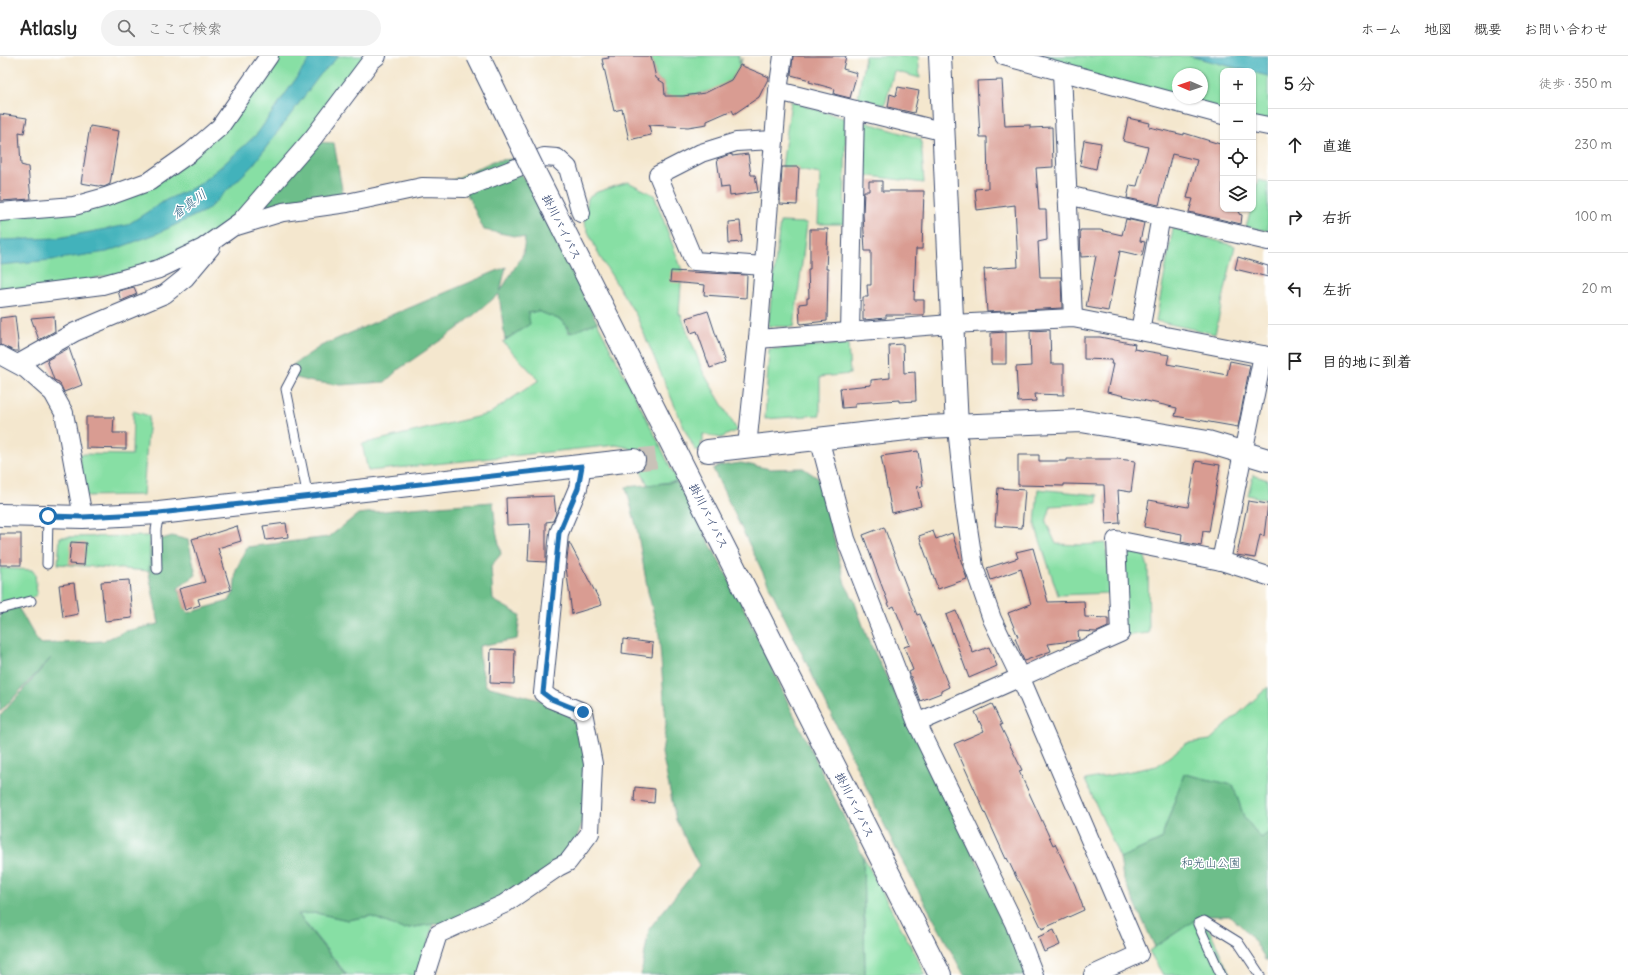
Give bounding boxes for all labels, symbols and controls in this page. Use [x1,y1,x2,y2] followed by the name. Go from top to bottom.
[101,10,381,46] search box
[20,16,77,40] text: Atlasly
[115,17,137,39] icon: search
[147,19,222,38] text: ここで検索
[1361,20,1402,38] text: ホーム
[1424,20,1452,38] text: 地図
[1474,20,1502,38] text: 概要
[1524,20,1608,38] text: お問い合わせ
[1172,68,1208,104] north arrow
[1220,68,1256,212] map controls
[1220,68,1256,104] button: +
[1284,73,1315,95] text: 5 分
[1539,75,1612,92] text: 徒歩 · 350 m
[1220,104,1256,140] button: −
[1284,134,1306,156] icon: ahead
[1322,136,1352,155] text: 直進
[1574,136,1612,153] text: 230 m
[1220,140,1256,176] button: locate
[1220,176,1256,212] button: layers
[168,186,210,222] water label: 倉真川
[539,192,585,262] street label: 掛川バイパス
[1284,206,1306,228] icon: right
[1322,208,1352,227] text: 右折
[1575,208,1612,225] text: 100 m
[1284,278,1306,300] icon: left
[1322,280,1352,299] text: 左折
[1582,280,1612,297] text: 20 m
[1284,350,1306,372] icon: arrive
[1322,352,1412,371] text: 目的地に到着
[686,481,732,551] street label: 掛川バイパス
[39,507,57,525] route start
[574,703,592,721] route end
[832,770,878,840] street label: 掛川バイパス
[1181,855,1241,870] park label: 和光山公園

